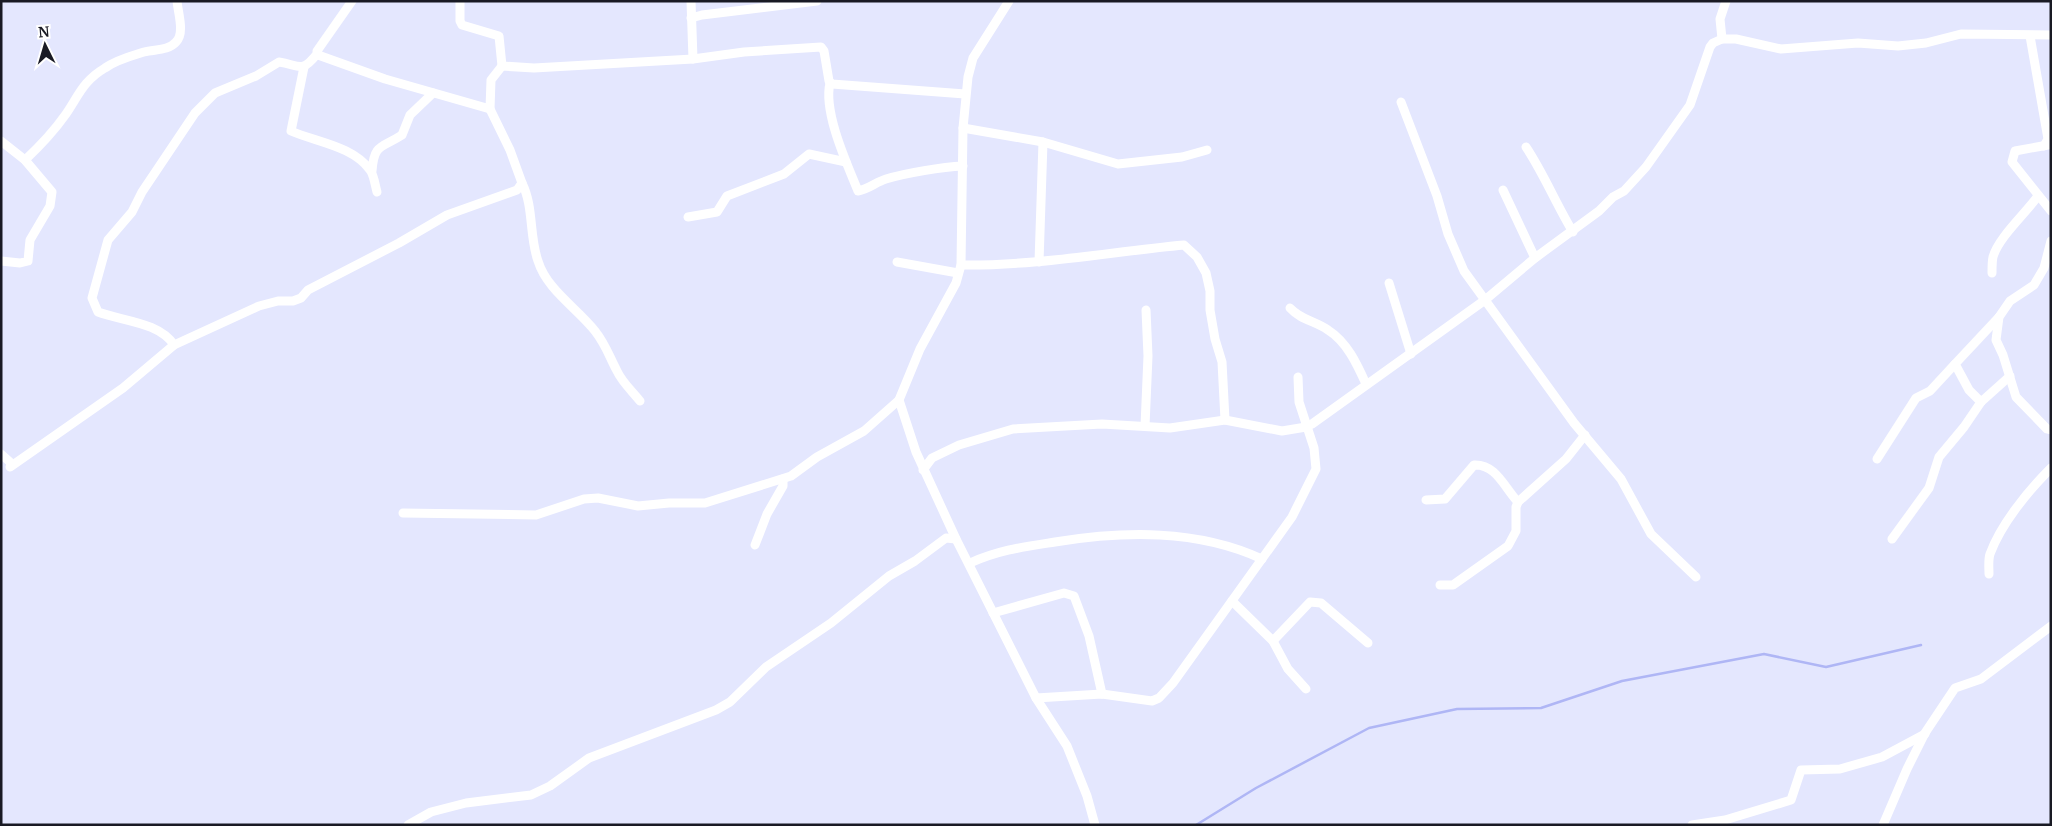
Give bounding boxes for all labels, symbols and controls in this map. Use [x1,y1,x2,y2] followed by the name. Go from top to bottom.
[20,20,70,70] north arrow
[38,23,50,41] text: N

